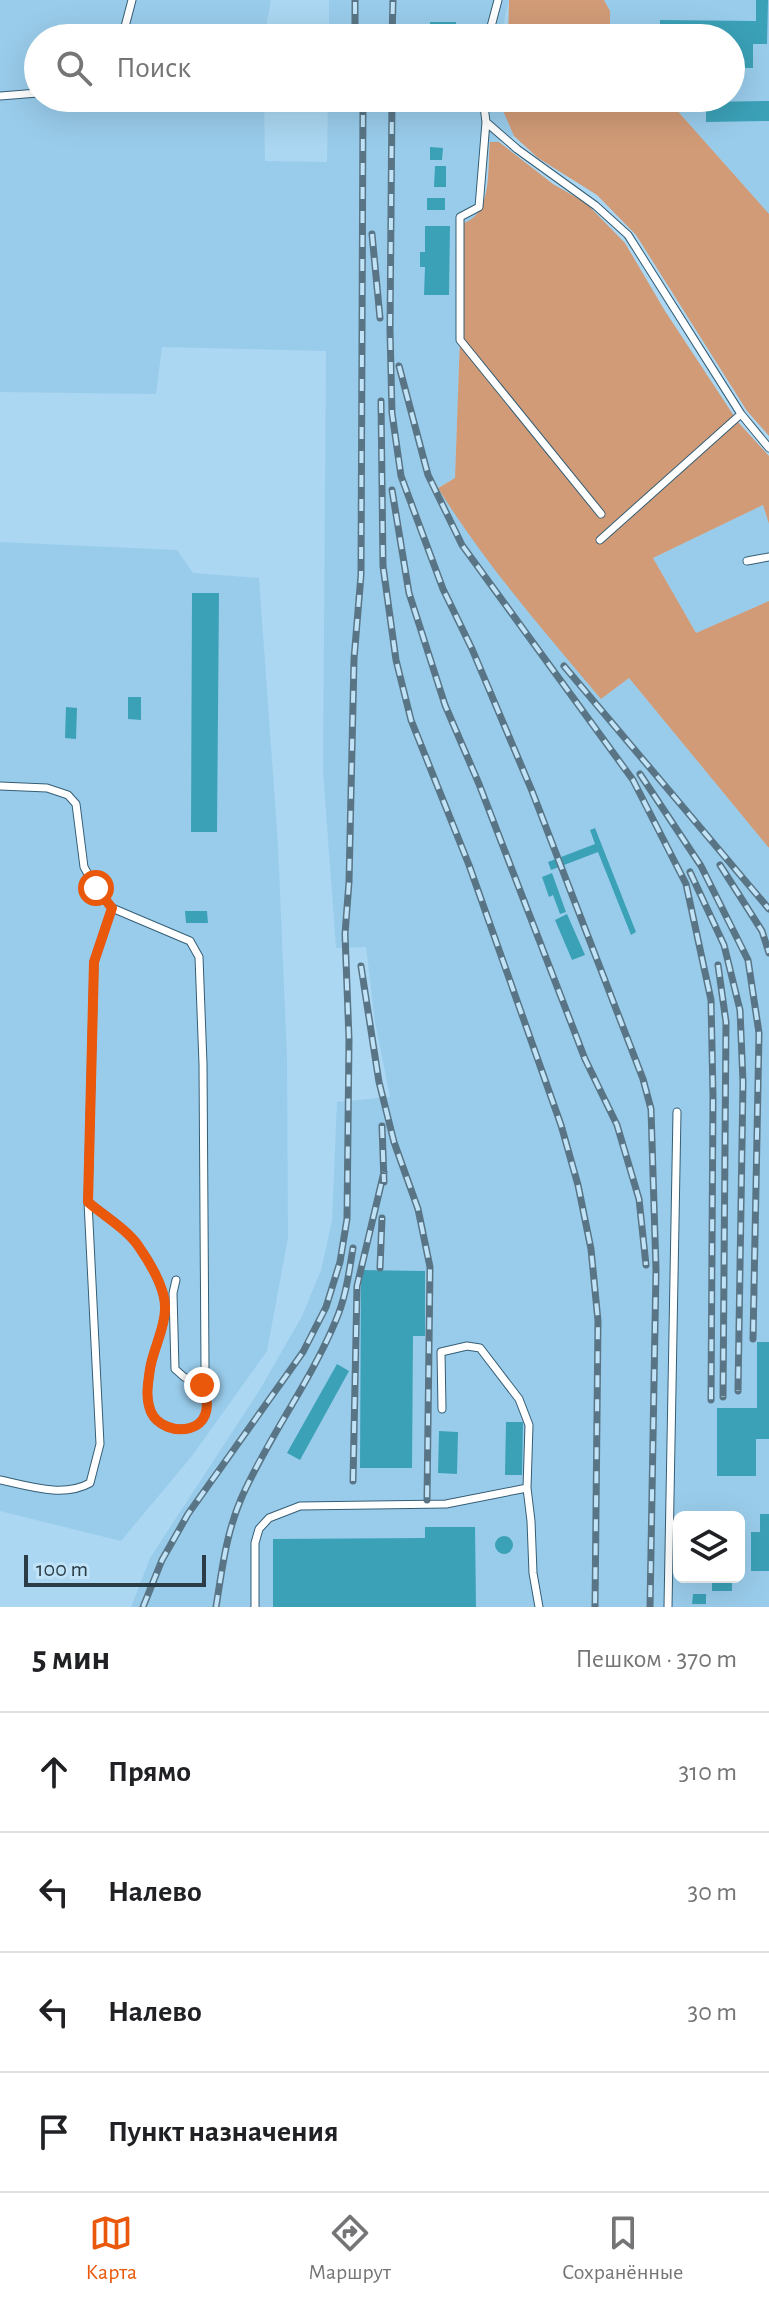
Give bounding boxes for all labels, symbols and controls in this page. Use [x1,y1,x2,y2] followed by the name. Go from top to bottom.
[24,24,745,112] search box
[52,46,96,90] icon: search
[116,53,191,83] text: Поиск
[78,870,114,906] route start
[184,1367,220,1403] route end
[673,1511,745,1583] map controls
[673,1511,745,1583] button: layers
[24,1551,206,1587] scale bar
[36,1558,88,1580] text: 100 m
[32,1642,110,1676] text: 5 мин
[575,1646,737,1672] text: Пешком · 370 m
[32,1750,76,1794] icon: ahead
[108,1757,191,1787] text: Прямо
[679,1759,737,1785] text: 310 m
[32,1870,76,1914] icon: left
[108,1877,202,1907] text: Налево
[687,1879,737,1905] text: 30 m
[32,1990,76,2034] icon: left
[108,1997,202,2027] text: Налево
[687,1999,737,2025] text: 30 m
[32,2110,76,2154] icon: arrive
[108,2117,339,2147] text: Пункт назначения
[86,2211,137,2285] tab: Карта
[308,2211,391,2285] tab: Маршрут
[562,2211,683,2285] tab: Сохранённые

